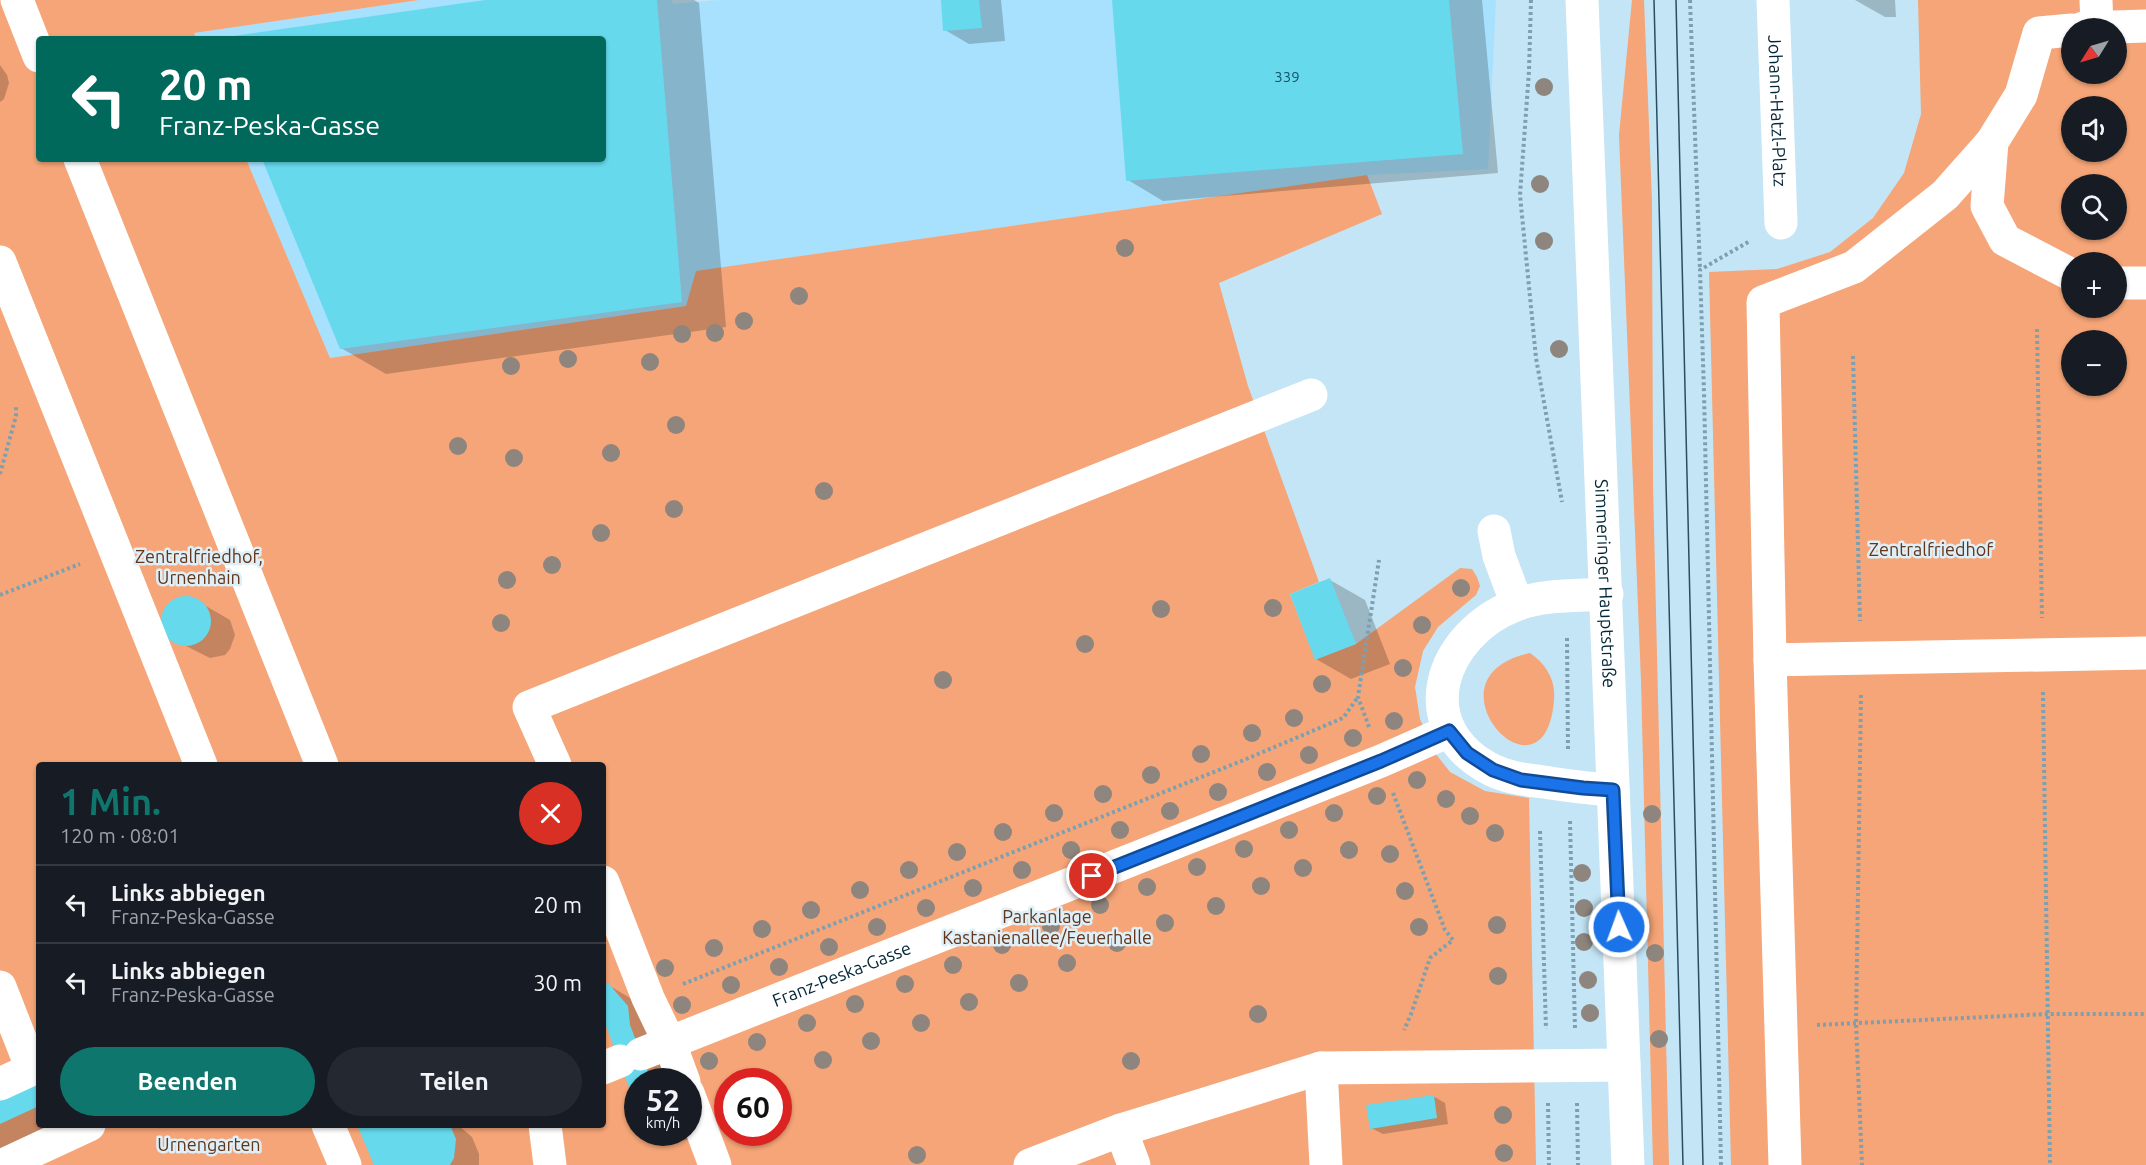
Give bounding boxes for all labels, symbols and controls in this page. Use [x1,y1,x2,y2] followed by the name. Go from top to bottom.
[2061,18,2127,84] north arrow
[2061,18,2127,396] map controls
[1765,35,1791,187] street label: Johann-Hatzl-Platz
[60,60,138,138] icon: left
[159,61,253,108] text: 20 m
[1274,68,1300,85] house number: 339
[2061,96,2127,162] button: sound
[159,110,380,140] text: Franz-Peska-Gasse
[2061,174,2127,240] button: search
[2061,252,2127,318] button: +
[2061,330,2127,396] button: −
[1592,479,1620,688] street label: Simmeringer Hauptstraße
[1869,539,1993,559] park label: Zentralfriedhof
[135,546,263,587] park label: Zentralfriedhof, Urnenhain
[60,781,161,822] text: 1 Min.
[519,782,582,845] button: close
[60,824,180,847] text: 120 m · 08:01
[1066,850,1117,901] pin
[1075,859,1108,892] icon: arrive
[111,880,266,905] text: Links abbiegen
[60,888,93,921] icon: left
[533,892,582,917] text: 20 m
[1587,895,1651,959] position arrow
[111,905,275,928] text: Franz-Peska-Gasse
[942,906,1152,947] park label: Parkanlage Kastanienallee/Feuerhalle
[769,937,914,1010] street label: Franz-Peska-Gasse
[111,958,266,983] text: Links abbiegen
[60,966,93,999] icon: left
[533,970,582,995] text: 30 m
[111,983,275,1006] text: Franz-Peska-Gasse
[60,1047,315,1116] button: Beenden
[327,1047,582,1116] button: Teilen
[714,1068,792,1146] speed limit sign: 60
[646,1083,680,1117] text: 52
[646,1114,680,1131] text: km/h
[157,1134,261,1154] park label: Urnengarten

